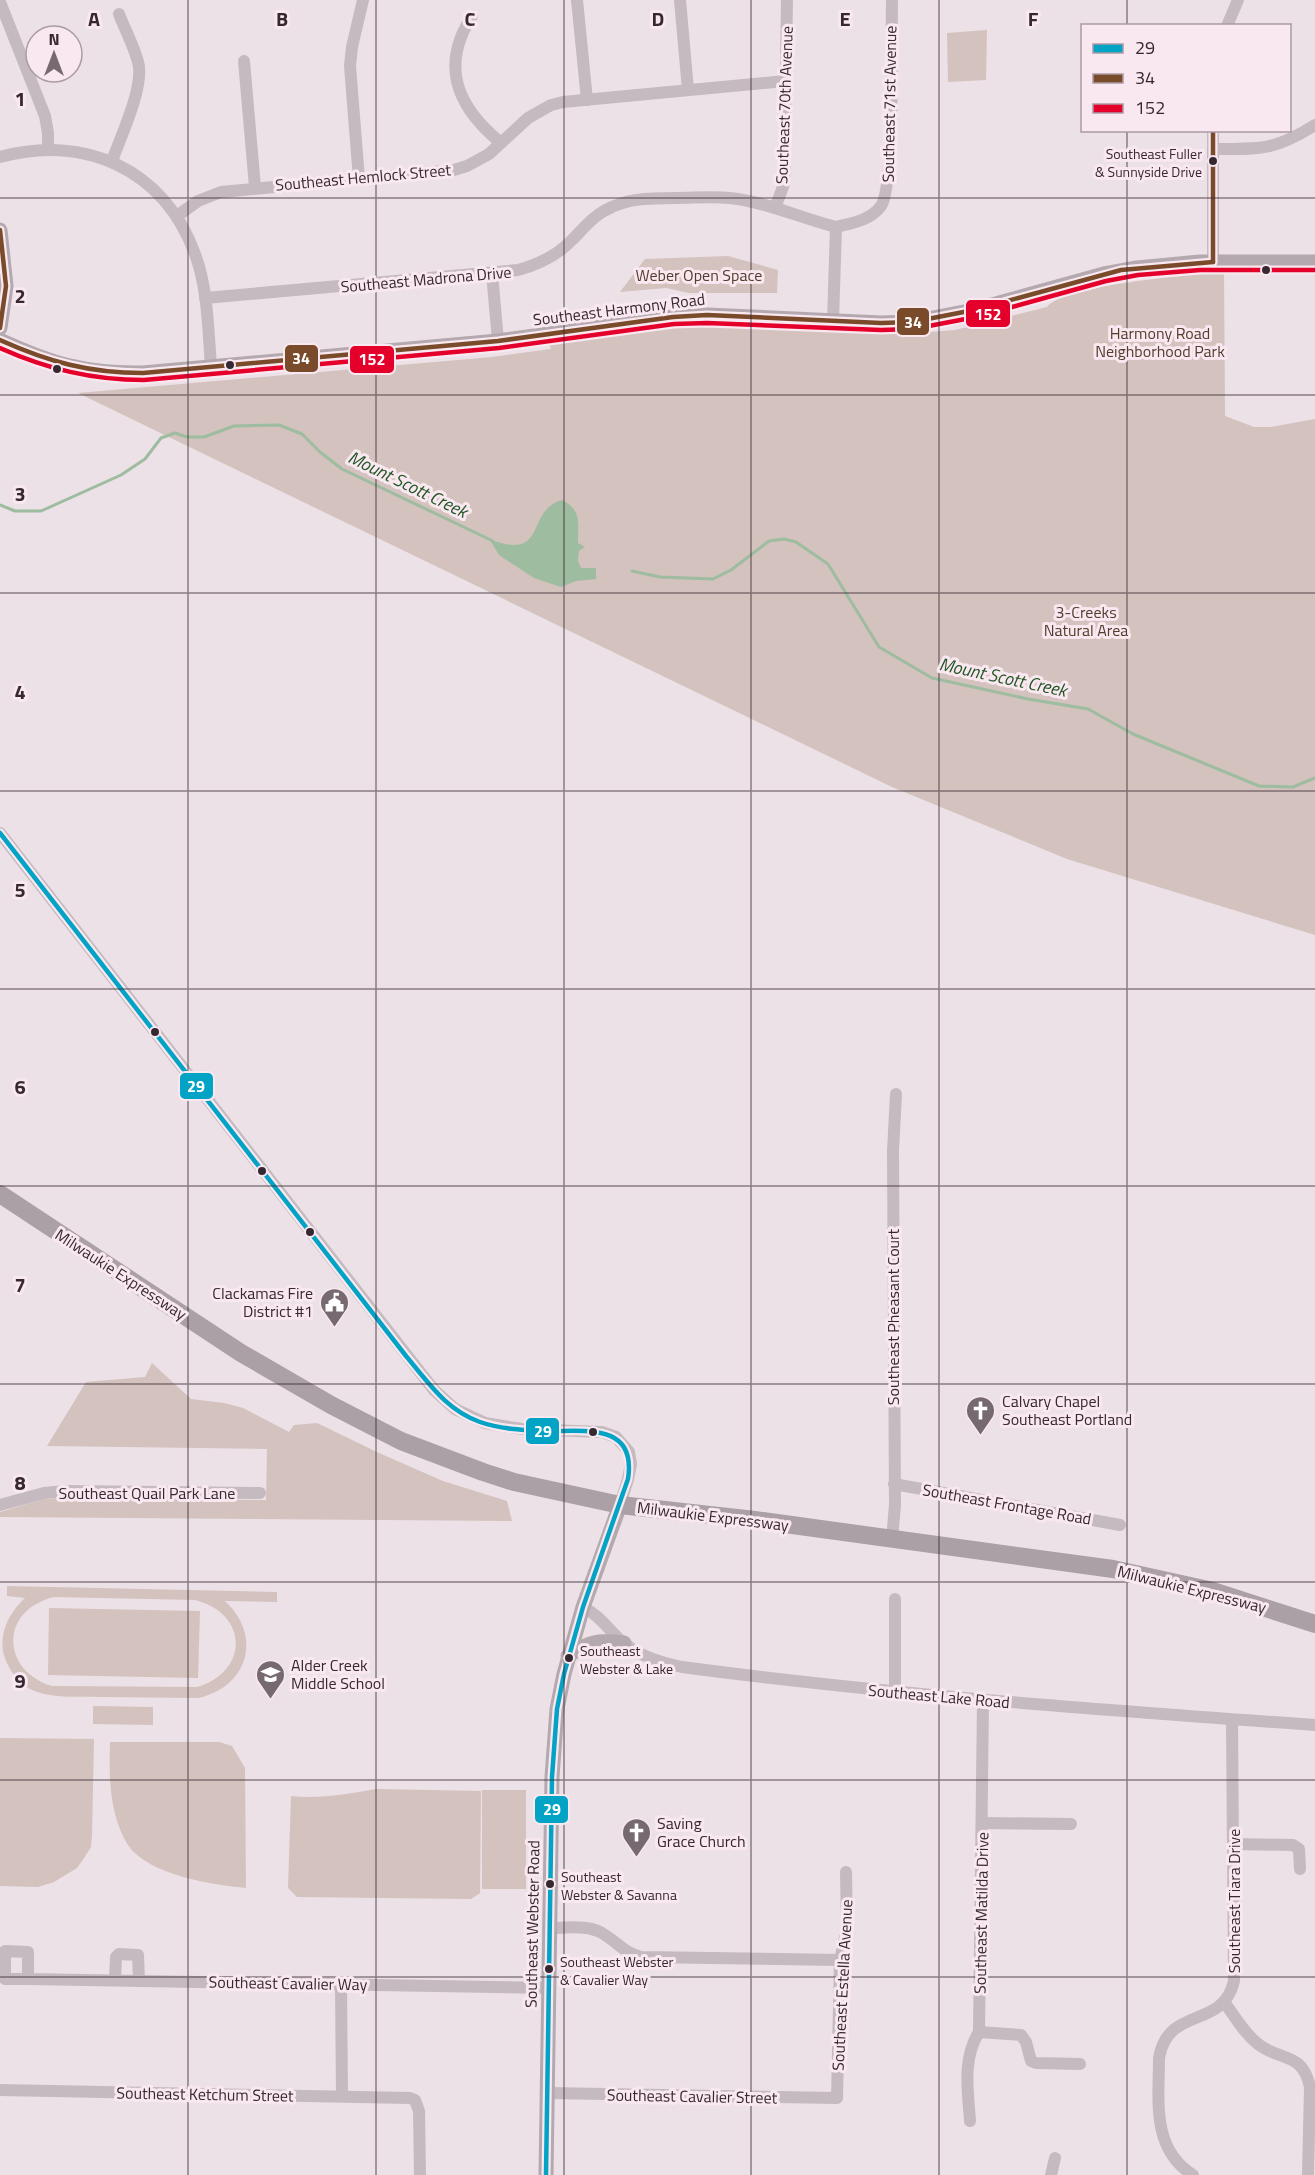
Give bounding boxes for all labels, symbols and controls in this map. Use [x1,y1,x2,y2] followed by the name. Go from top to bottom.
[88,3,100,34] text: A
[276,3,288,34] text: B
[465,3,476,34] text: C
[652,3,664,34] text: D
[839,3,851,34] text: E
[1028,3,1039,34] text: F
[24,24,84,84] north arrow
[1081,24,1291,132] legend
[876,25,902,183] street label: Southeast 71st Avenue
[769,26,799,184] street label: Southeast 70th Avenue
[48,27,60,51] text: N
[1135,34,1155,61] text: 29
[1135,64,1155,91] text: 34
[14,83,26,114] text: 1
[1135,94,1165,121] text: 152
[1095,143,1202,182] place label: Southeast Fuller & Sunnyside Drive
[1207,155,1219,167] marker: Southeast Fuller & Sunnyside Drive
[274,157,452,197] street label: Southeast Hemlock Street
[340,260,512,298] street label: Southeast Madrona Drive
[636,263,762,287] park label: Weber Open Space
[1260,264,1272,276] unlabelled marker
[14,280,26,311] text: 2
[532,287,706,331] street label: Southeast Harmony Road
[965,299,1011,328] line badge: 152
[975,302,1001,326] text: 152
[896,307,930,336] line badge: 34
[904,310,922,334] text: 34
[1095,321,1225,363] park label: Harmony Road Neighborhood Park
[284,344,319,373] line badge: 34
[349,345,395,374] line badge: 152
[292,346,310,370] text: 34
[359,347,385,371] text: 152
[224,359,236,371] unlabelled marker
[51,363,63,375] unlabelled marker
[344,443,474,525] water label: Mount Scott Creek
[14,478,26,509] text: 3
[1044,600,1128,642] park label: 3-Creeks Natural Area
[937,650,1071,704] water label: Mount Scott Creek
[14,676,26,707] text: 4
[14,874,26,905] text: 5
[149,1026,161,1038] unlabelled marker
[14,1071,26,1102] text: 6
[179,1072,214,1100] line badge: 29
[187,1074,205,1098] text: 29
[256,1165,268,1177] unlabelled marker
[50,1222,192,1326] street label: Milwaukie Expressway
[304,1226,316,1238] unlabelled marker
[881,1228,905,1405] street label: Southeast Pheasant Court
[14,1269,26,1300] text: 7
[212,1281,313,1323] place label: Clackamas Fire District #1
[318,1286,350,1328] public building icon: Clackamas Fire District #1
[1002,1389,1132,1431] place label: Calvary Chapel Southeast Portland
[965,1394,997,1436] church icon: Calvary Chapel Southeast Portland
[525,1417,560,1445] line badge: 29
[534,1419,552,1443] text: 29
[587,1426,599,1438] unlabelled marker
[14,1467,26,1498] text: 8
[921,1477,1093,1531] street label: Southeast Frontage Road
[59,1481,235,1505] street label: Southeast Quail Park Lane
[636,1495,790,1537] street label: Milwaukie Expressway
[1115,1559,1269,1619] street label: Milwaukie Expressway
[580,1640,673,1679] place label: Southeast Webster & Lake
[563,1652,575,1664] marker: Southeast Webster & Lake
[291,1653,385,1695] place label: Alder Creek Middle School
[254,1658,286,1700] school or university icon: Alder Creek Middle School
[14,1665,26,1696] text: 9
[867,1678,1011,1714] street label: Southeast Lake Road
[534,1795,569,1824] line badge: 29
[543,1797,561,1821] text: 29
[657,1811,746,1853] place label: Saving Grace Church
[620,1816,652,1858] church icon: Saving Grace Church
[1222,1829,1246,1973] street label: Southeast Tiara Drive
[968,1832,994,1994] street label: Southeast Matilda Drive
[519,1840,545,2008] street label: Southeast Webster Road
[561,1866,677,1905] place label: Southeast Webster & Savanna
[544,1878,556,1890] marker: Southeast Webster & Savanna
[826,1899,858,2071] street label: Southeast Estella Avenue
[560,1951,673,1990] place label: Southeast Webster & Cavalier Way
[543,1963,555,1975] marker: Southeast Webster & Cavalier Way
[208,1970,368,1996] street label: Southeast Cavalier Way
[116,2080,294,2108] street label: Southeast Ketchum Street
[607,2083,778,2109] street label: Southeast Cavalier Street

